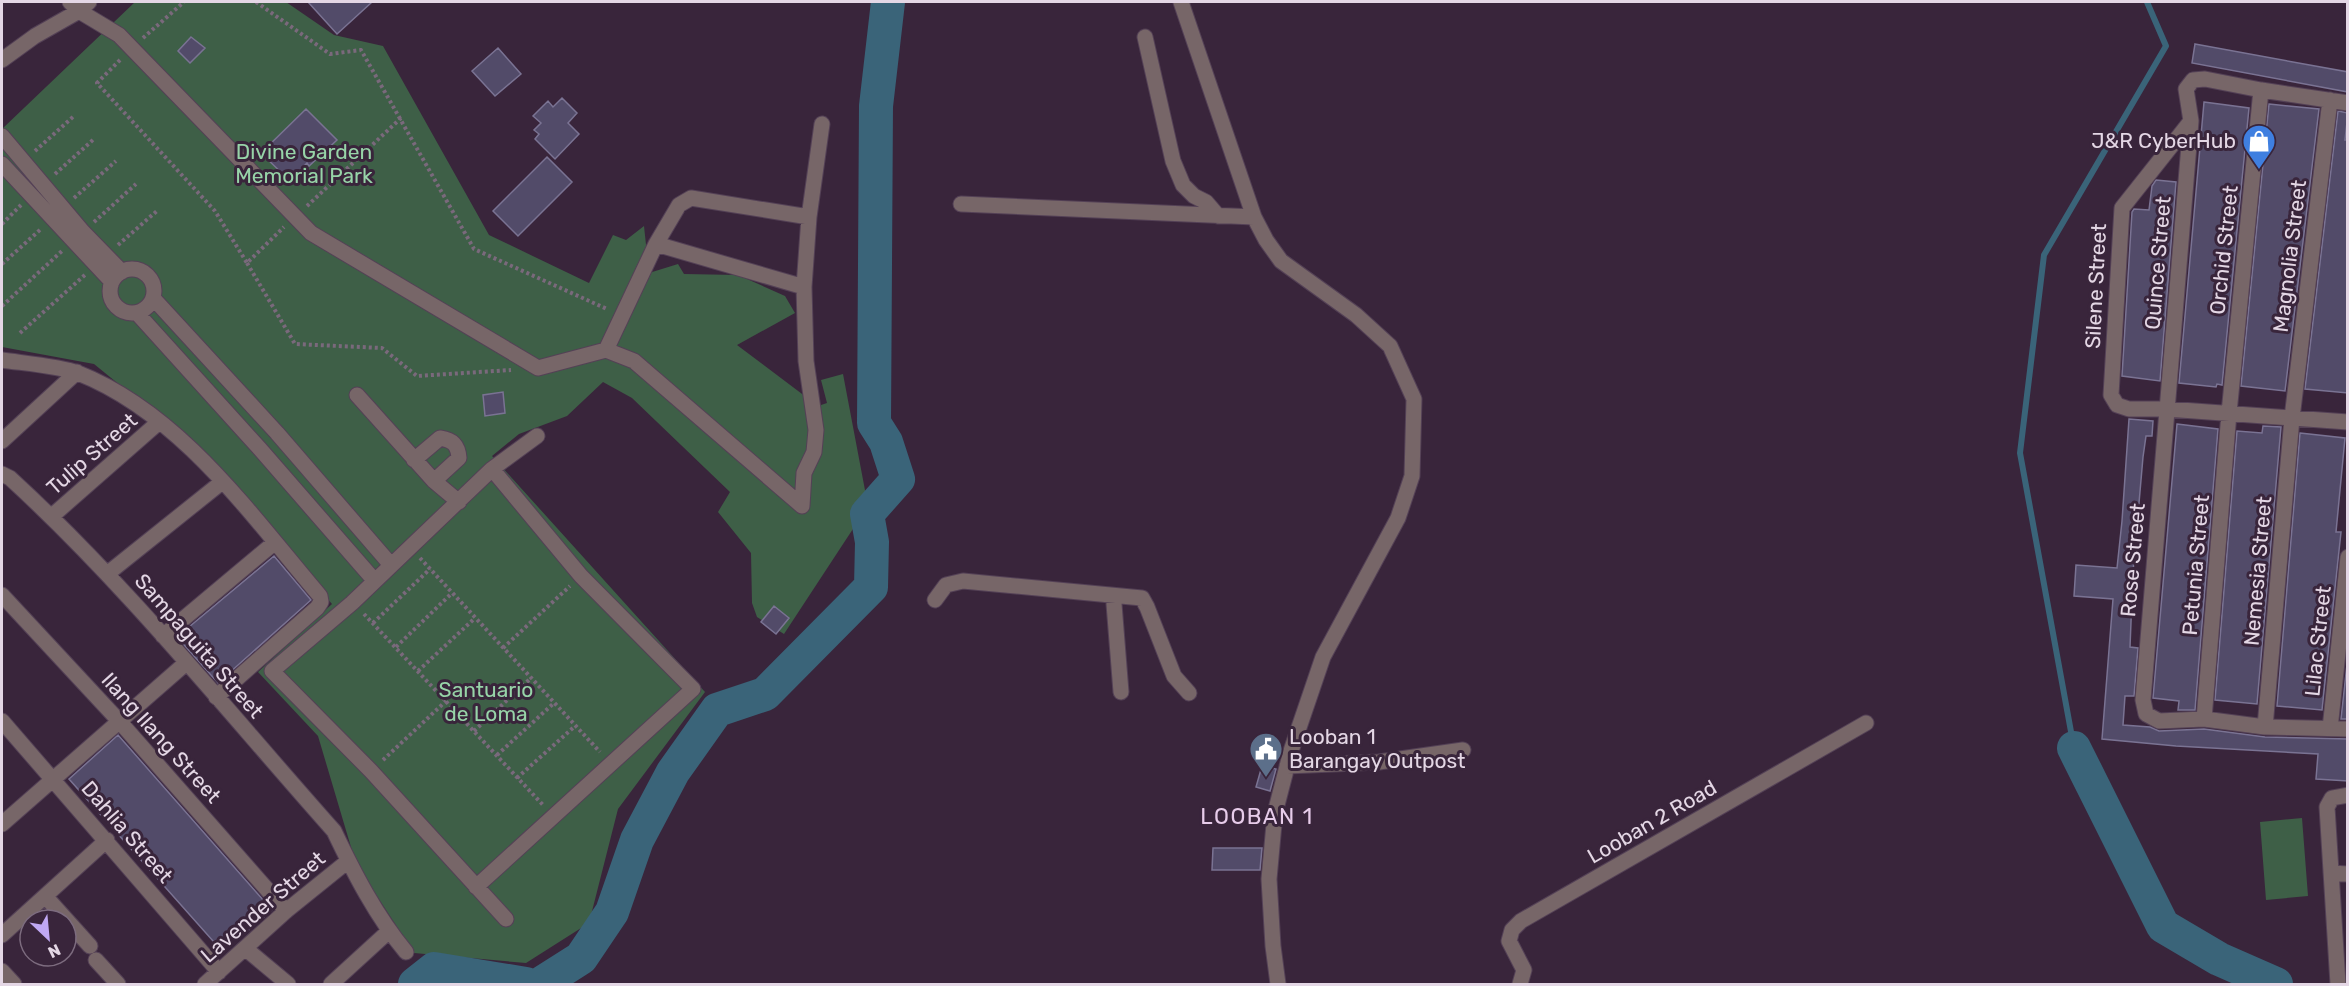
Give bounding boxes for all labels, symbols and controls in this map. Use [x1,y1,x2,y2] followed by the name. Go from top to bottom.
[2241,123,2277,170] shop icon: J&R CyberHub
[2091,128,2236,153] place label: J&R CyberHub
[235,139,373,188] park label: Divine Garden Memorial Park
[2268,178,2311,334] street label: Magnolia Street
[2204,184,2243,316] street label: Orchid Street
[2139,195,2176,331] street label: Quince Street
[2080,223,2111,349] street label: Silene Street
[41,408,142,500] street label: Tulip Street
[2177,494,2214,636] street label: Petunia Street
[2239,495,2276,647] street label: Nemesia Street
[2115,502,2150,618] street label: Rose Street
[130,568,269,723] street label: Sampaguita Street
[2299,584,2336,697] street label: Lilac Street
[96,667,226,808] street label: Ilang Ilang Street
[439,677,533,726] park label: Santuario de Loma
[1289,724,1465,773] place label: Looban 1 Barangay Outpost
[1248,731,1284,778] public building icon: Looban 1 Barangay Outpost
[1583,775,1721,869] street label: Looban 2 Road
[76,776,178,888] street label: Dahlia Street
[1200,803,1314,830] district label: LOOBAN 1
[195,846,330,967] street label: Lavender Street
[18,908,78,968] north arrow
[45,940,64,962] text: N

